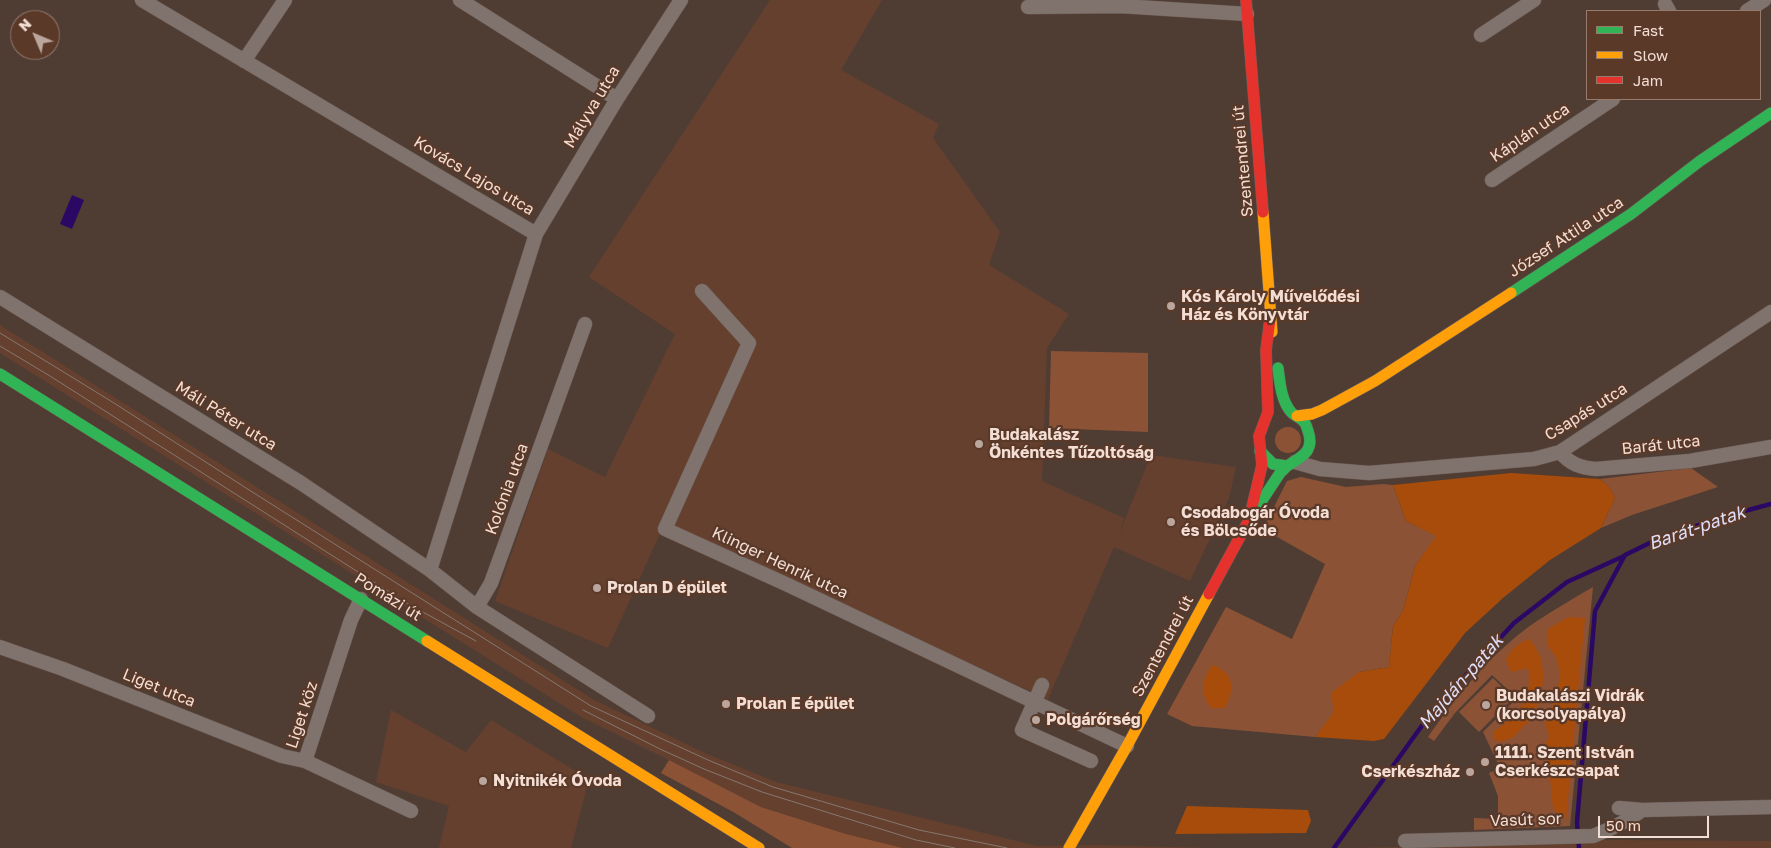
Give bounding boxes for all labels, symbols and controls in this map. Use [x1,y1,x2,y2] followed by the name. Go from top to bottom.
[10,10,60,60] north arrow
[1586,10,1761,100] legend
[15,15,35,35] text: N
[1633,21,1664,39] text: Fast
[1633,46,1668,64] text: Slow
[560,62,624,152] street label: Mályva utca
[1633,71,1663,89] text: Jam
[1487,99,1573,167] street label: Káplán utca
[1229,104,1257,218] street label: Szentendrei út
[410,132,538,220] street label: Kovács Lajos utca
[1505,193,1627,281] street label: József Attila utca
[1181,287,1360,325] place label: Kós Károly Művelődési Ház és Könyvtár
[1165,300,1177,312] marker: Kós Károly Művelődési Ház és Könyvtár
[172,377,280,455] street label: Máli Péter utca
[1541,379,1631,445] street label: Csapás utca
[989,425,1154,463] place label: Budakalász Önkéntes Tűzoltóság
[1621,431,1701,459] street label: Barát utca
[973,438,985,450] marker: Budakalász Önkéntes Tűzoltóság
[482,441,532,537] street label: Kolónia utca
[1646,501,1748,555] water label: Barát-patak
[1181,503,1329,541] place label: Csodabogár Óvoda és Bölcsőde
[1165,516,1177,528] marker: Csodabogár Óvoda és Bölcsőde
[709,523,851,603] street label: Klinger Henrik utca
[351,569,425,625] street label: Pomázi út
[607,578,727,598] place label: Prolan D épület
[591,582,603,594] marker: Prolan D épület
[1128,592,1198,700] street label: Szentendrei út
[1414,630,1508,734] water label: Majdán-patak
[120,665,198,711] street label: Liget utca
[282,679,322,751] street label: Liget köz
[1496,686,1645,724] place label: Budakalászi Vidrák (korcsolyapálya)
[736,694,854,714] place label: Prolan E épület
[720,698,732,710] marker: Prolan E épület
[1480,699,1492,711] marker: Budakalászi Vidrák (korcsolyapálya)
[1046,710,1141,730] place label: Polgárőrség
[1030,714,1042,726] marker: Polgárőrség
[1495,743,1634,781] place label: 1111. Szent István Cserkészcsapat
[1479,756,1491,768] marker: 1111. Szent István Cserkészcsapat
[1361,762,1460,782] place label: Cserkészház
[1464,766,1476,778] marker: Cserkészház
[493,771,622,791] place label: Nyitnikék Óvoda
[477,775,489,787] marker: Nyitnikék Óvoda
[1601,806,1712,838] scale bar
[1490,809,1562,831] street label: Vasút sor
[1606,816,1641,834] text: 50 m

